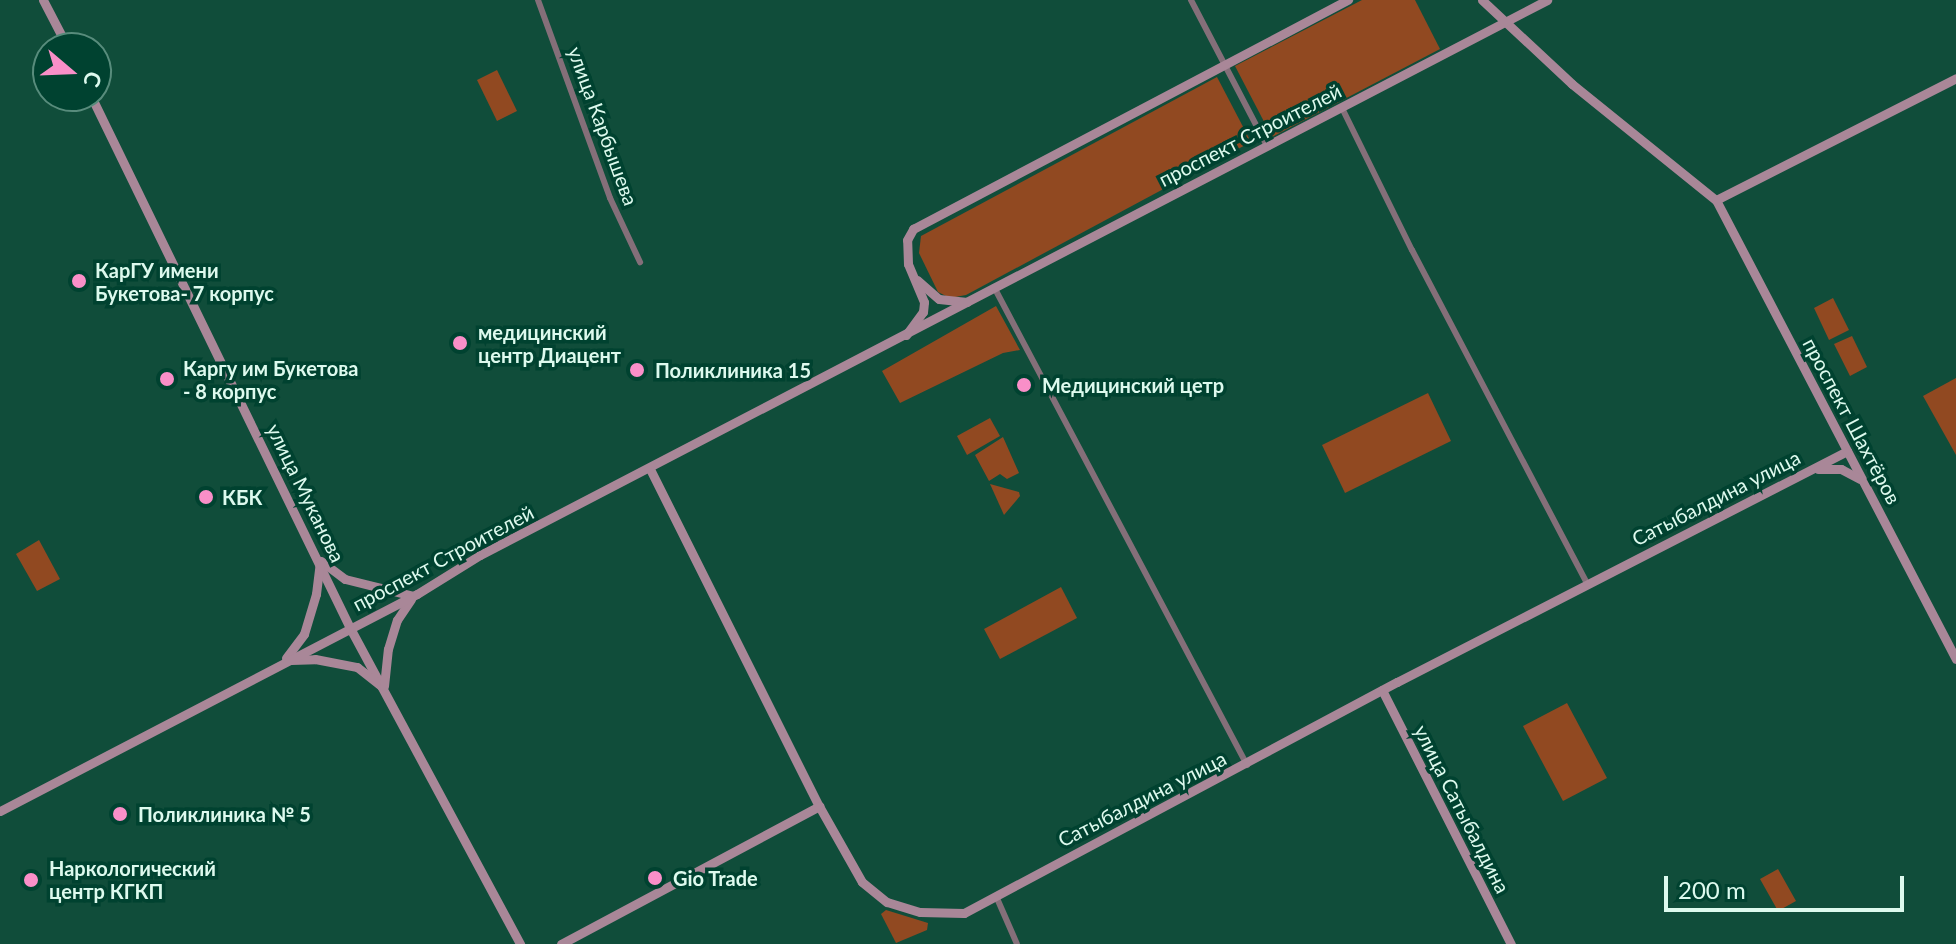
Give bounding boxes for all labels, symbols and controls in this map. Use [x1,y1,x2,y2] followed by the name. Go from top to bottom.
[32,32,112,112] north arrow
[563,43,643,209] street label: улица Карбышева
[78,68,108,91] text: С
[1155,78,1345,192] street label: проспект Строителей
[95,258,274,305] place label: КарГУ имени Букетова- 7 корпус
[70,272,88,290] marker: КарГУ имени Букетова- 7 корпус
[478,320,621,367] place label: медицинский центр Диацент
[449,332,471,354] marker: медицинский центр Диацент
[1798,334,1906,508] street label: проспект Шахтёров
[183,356,358,403] place label: Каргу им Букетова - 8 корпус
[655,358,811,382] place label: Поликлиника 15
[626,359,648,381] marker: Поликлиника 15
[158,370,176,388] marker: Каргу им Букетова - 8 корпус
[1042,373,1224,397] place label: Медицинский цетр
[1013,374,1035,396] marker: Медицинский цетр
[262,420,350,566] street label: улица Муканова
[1628,445,1804,551] street label: Сатыбалдина улица
[222,485,262,509] place label: КБК
[197,488,215,506] marker: КБК
[348,500,538,616] street label: проспект Строителей
[1409,721,1515,897] street label: улица Сатыбалдина
[1054,746,1230,852] street label: Сатыбалдина улица
[138,802,311,826] place label: Поликлиника № 5
[109,803,131,825] marker: Поликлиника № 5
[49,856,216,903] place label: Наркологический центр КГКП
[1668,860,1908,910] scale bar
[673,866,758,890] place label: Gio Trade
[644,867,666,889] marker: Gio Trade
[20,869,42,891] marker: Наркологический центр КГКП
[1678,875,1746,904] text: 200 m

